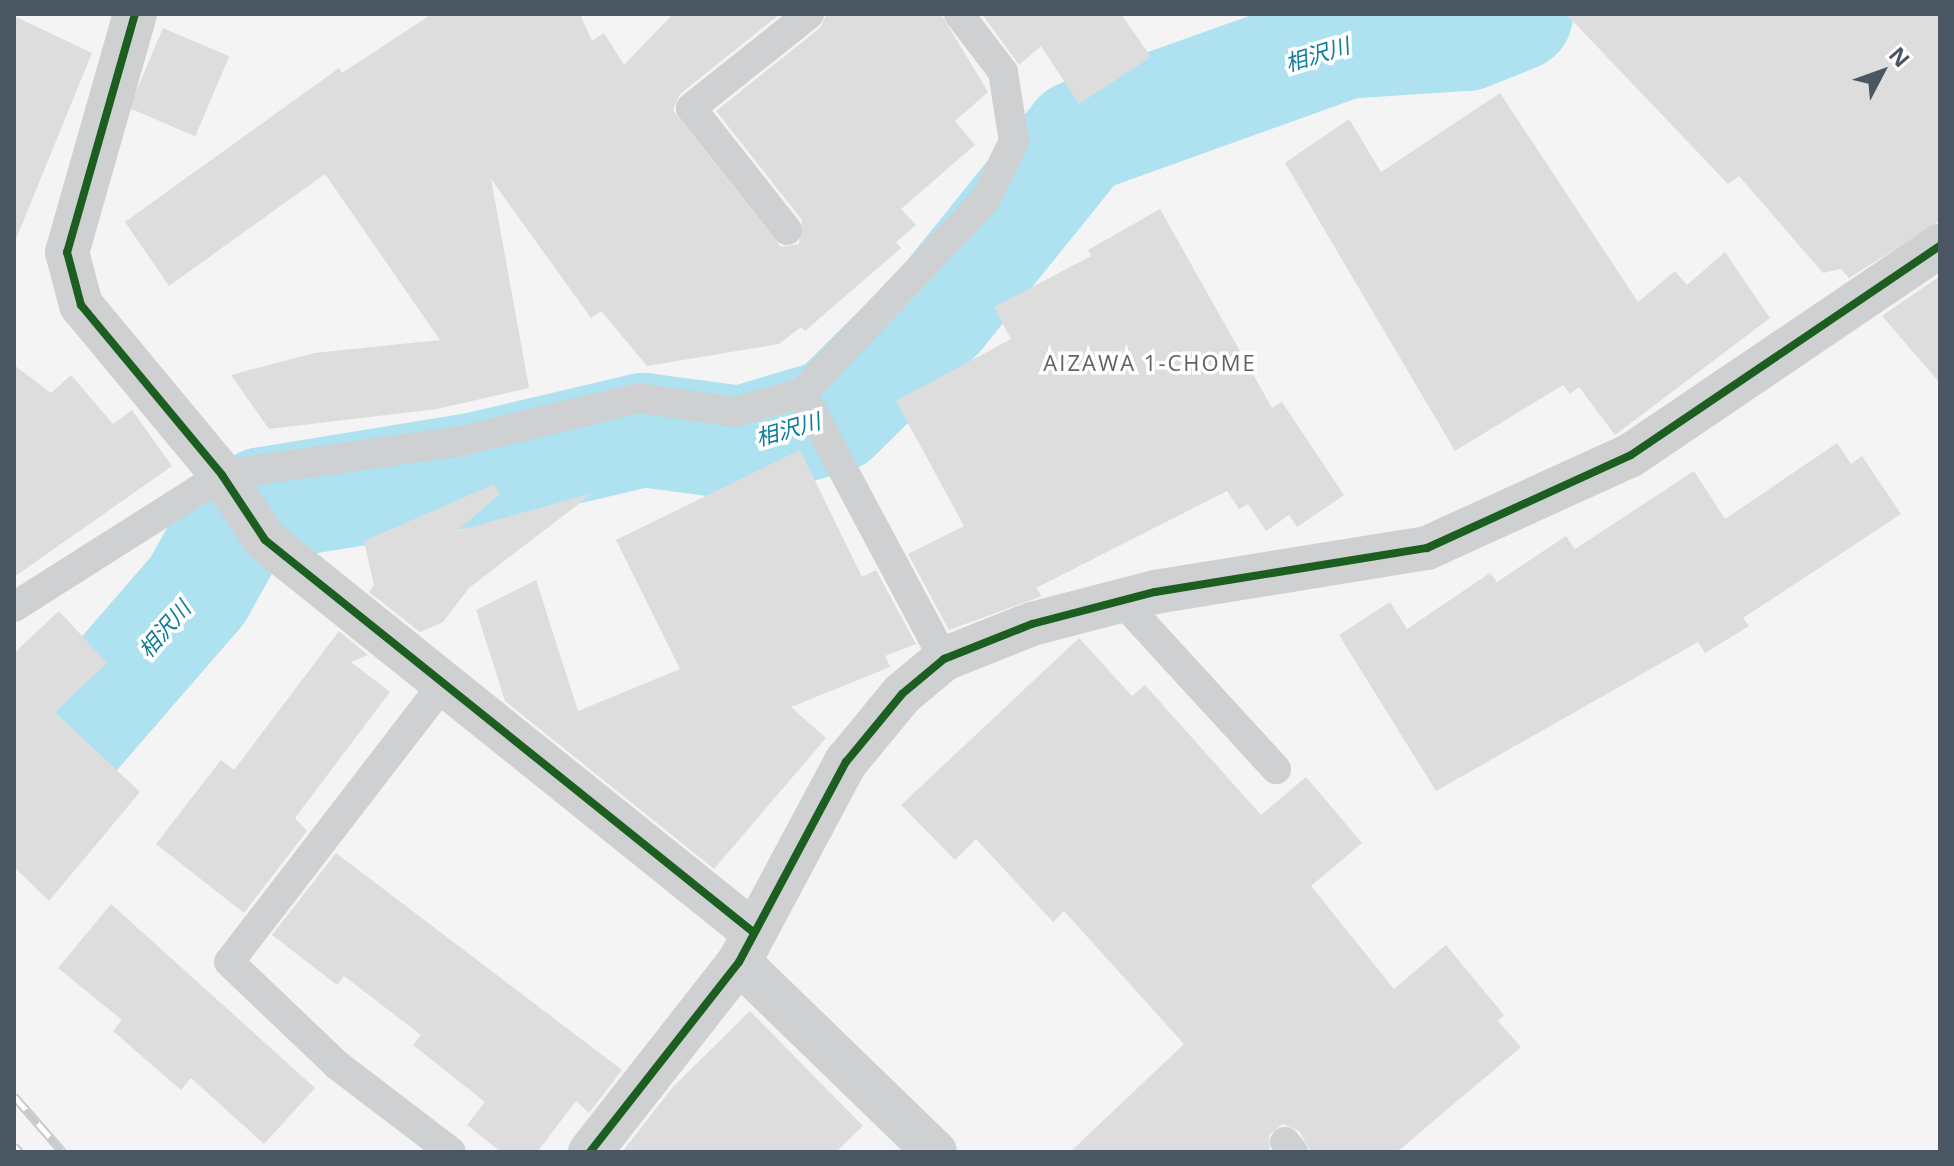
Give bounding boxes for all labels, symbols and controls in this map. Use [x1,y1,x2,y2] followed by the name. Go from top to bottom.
[1282,32,1352,76] water label: 相沢川
[1842,32,1922,112] north arrow
[1883,40,1917,73] text: N
[1043,350,1257,376] district label: AIZAWA 1-CHOME
[753,407,823,451] water label: 相沢川
[132,595,196,663] water label: 相沢川

